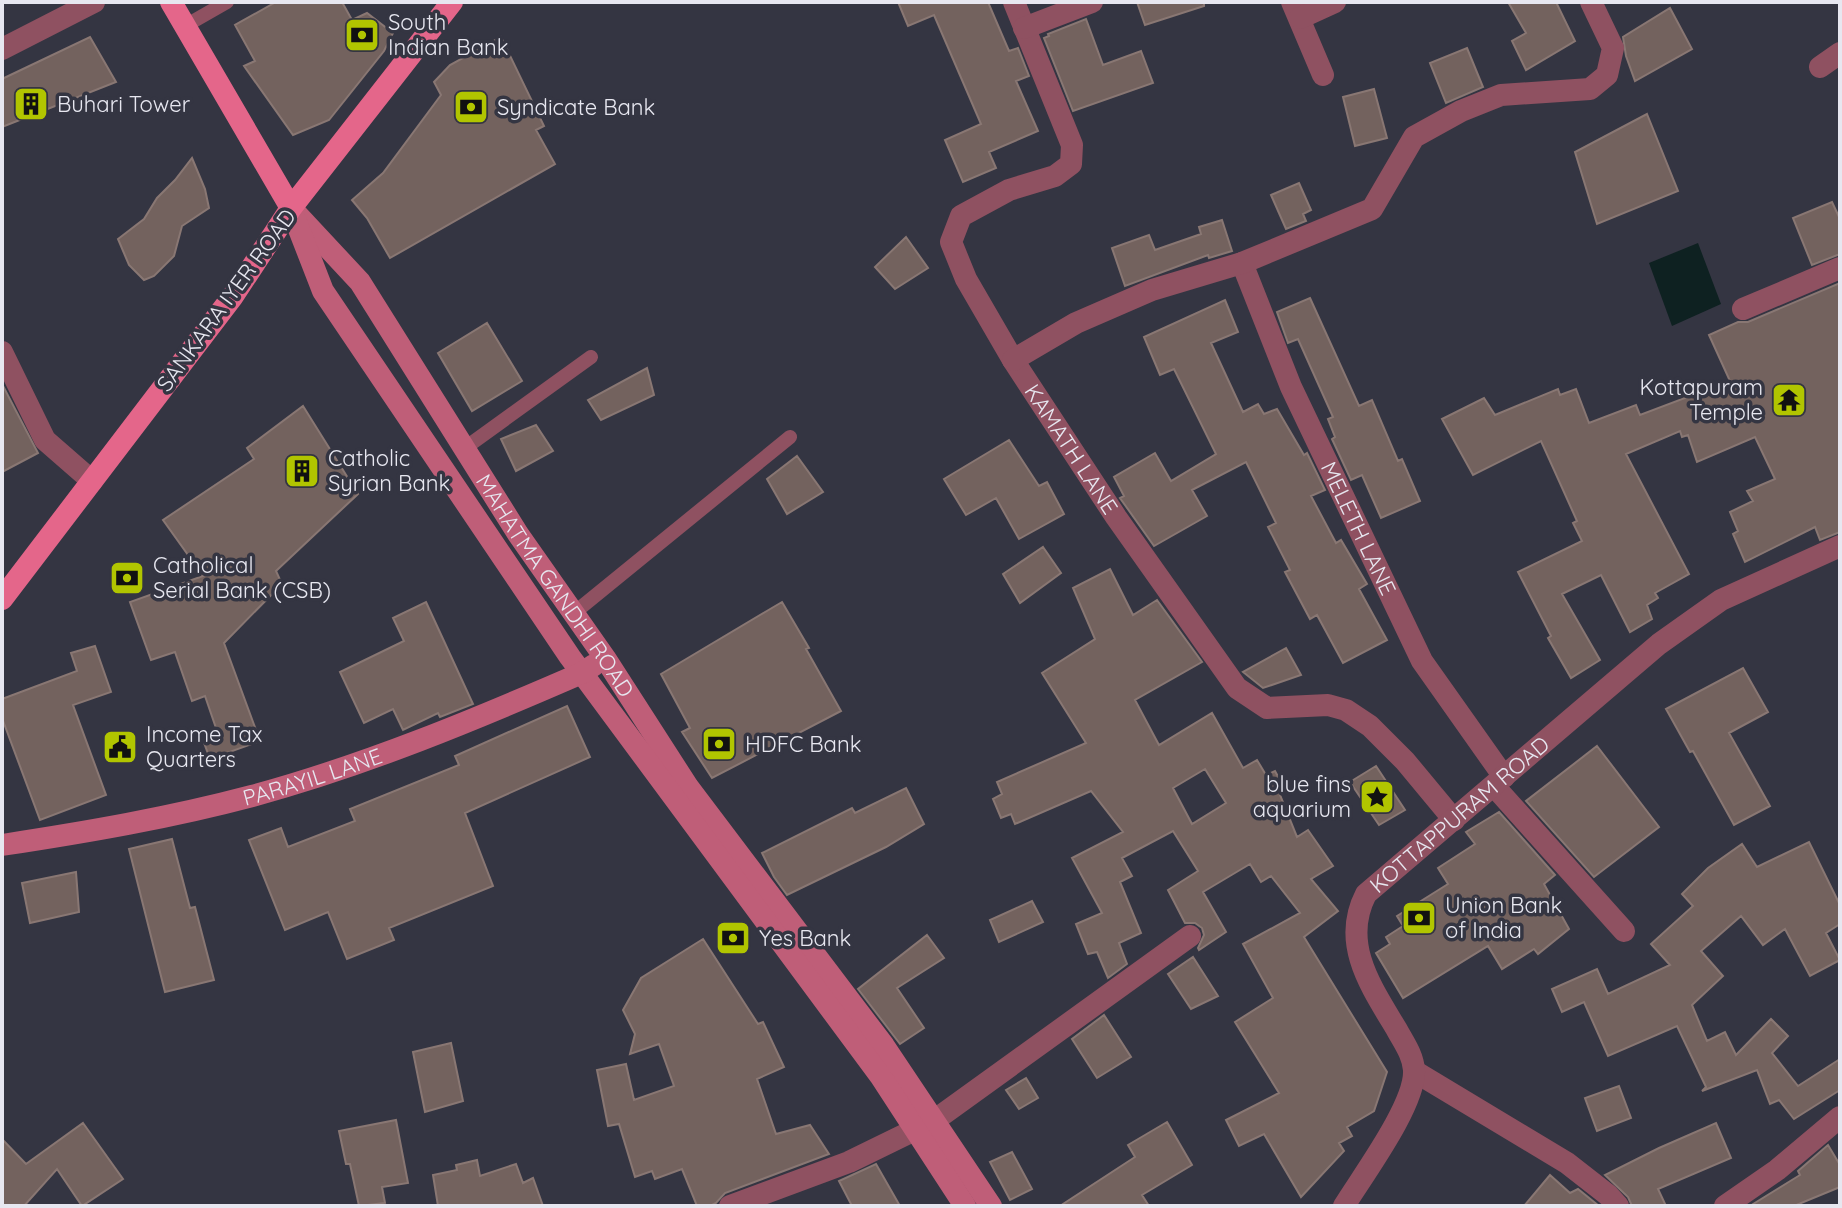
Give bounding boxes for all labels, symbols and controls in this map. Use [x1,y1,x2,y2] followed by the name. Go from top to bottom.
[388,8,508,61] place label: South Indian Bank
[343,16,381,54] bank icon: South Indian Bank
[12,85,50,123] building icon: Buhari Tower
[452,88,490,126] bank icon: Syndicate Bank
[57,90,191,118] place label: Buhari Tower
[497,93,655,121] place label: Syndicate Bank
[150,203,302,397] street label: SANKARA IYER ROAD
[1640,373,1763,426] place label: Kottapuram Temple
[1019,379,1124,520] street label: KAMATH LANE
[1770,381,1808,419] temple icon: Kottapuram Temple
[328,444,450,497] place label: Catholic Syrian Bank
[283,452,321,490] building icon: Catholic Syrian Bank
[1315,457,1402,600] street label: MELETH LANE
[470,469,640,702] street label: MAHATMA GANDHI ROAD
[153,551,331,604] place label: Catholical Serial Bank (CSB)
[108,559,146,597] bank icon: Catholical Serial Bank (CSB)
[146,720,262,773] place label: Income Tax Quarters
[700,725,738,763] bank icon: HDFC Bank
[101,728,139,766] public building icon: Income Tax Quarters
[745,730,861,758] place label: HDFC Bank
[1364,730,1555,899] street label: KOTTAPPURAM ROAD
[240,742,386,812] street label: PARAYIL LANE
[1253,770,1351,823] place label: blue fins aquarium
[1358,778,1396,816] place icon: blue fins aquarium
[1445,891,1562,944] place label: Union Bank of India
[1400,899,1438,937] bank icon: Union Bank of India
[714,919,752,957] bank icon: Yes Bank
[759,924,851,952] place label: Yes Bank

